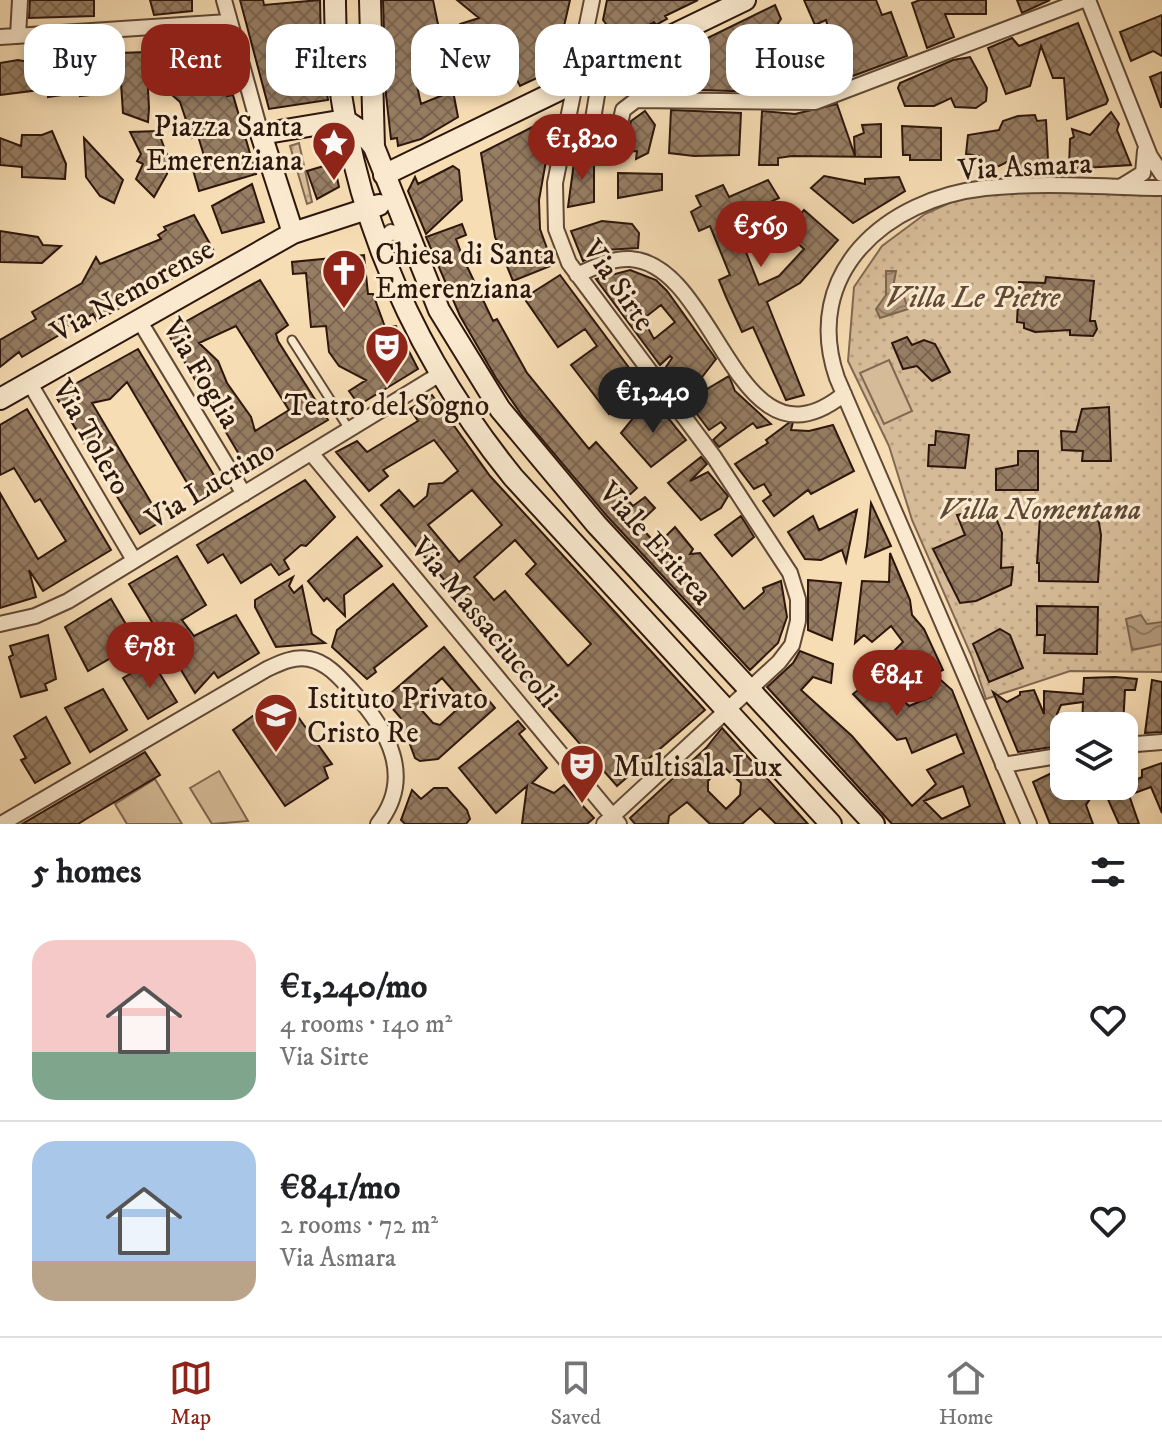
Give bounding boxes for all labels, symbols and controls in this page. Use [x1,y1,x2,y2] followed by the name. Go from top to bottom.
[24,24,125,96] chip: Buy
[141,24,250,96] chip: Rent
[266,24,395,96] chip: Filters
[411,24,519,96] chip: New
[535,24,710,96] chip: Apartment
[726,24,853,96] chip: House
[146,109,303,180] place label: Piazza Santa Emerenziana
[517,114,647,182] pin: €1,820
[310,119,358,182] place icon: Piazza Santa Emerenziana
[546,123,618,156] text: €1,820
[956,146,1093,190] street label: Via Asmara
[714,201,808,269] pin: €569
[734,210,788,243] text: €569
[44,231,221,352] street label: Via Nemorense
[573,233,662,338] street label: Via Sirte
[375,237,556,308] place label: Chiesa di Santa Emerenziana
[320,247,368,310] church icon: Chiesa di Santa Emerenziana
[886,280,1061,317] park label: Villa Le Pietre
[153,311,248,436] street label: Via Foglia
[363,323,411,386] theatre icon: Teatro del Sogno
[588,367,718,435] pin: €1,240
[42,373,138,502] street label: Via Tolero
[616,376,690,409] text: €1,240
[285,388,489,425] place label: Teatro del Sogno
[139,432,282,539] street label: Via Lucrino
[589,474,720,613] street label: Viale Eritrea
[939,492,1141,529] park label: Villa Nomentana
[401,530,566,716] street label: Via Massaciuccoli
[103,622,197,690] pin: €781
[124,631,176,664] text: €781
[850,650,944,718] pin: €841
[871,659,923,692] text: €841
[307,681,488,752] place label: Istituto Privato Cristo Re
[252,691,300,754] school or university icon: Istituto Privato Cristo Re
[1050,712,1138,800] map controls
[1050,712,1138,800] button: layers
[558,742,606,805] theatre icon: Multisala Lux
[613,749,783,786] place label: Multisala Lux
[1086,850,1130,894] icon: filters
[32,851,141,893] text: 5 homes
[280,966,427,1008] text: €1,240/mo
[96,972,192,1068] icon: home
[1086,998,1130,1042] icon: heart
[280,1008,452,1041] text: 4 rooms · 140 m²
[280,1041,369,1074] text: Via Sirte
[280,1167,400,1209] text: €841/mo
[96,1173,192,1269] icon: home
[1086,1199,1130,1243] icon: heart
[280,1209,438,1242] text: 2 rooms · 72 m²
[280,1242,396,1275] text: Via Asmara
[169,1356,213,1431] tab: Map
[551,1356,601,1431] tab: Saved
[939,1356,993,1431] tab: Home

